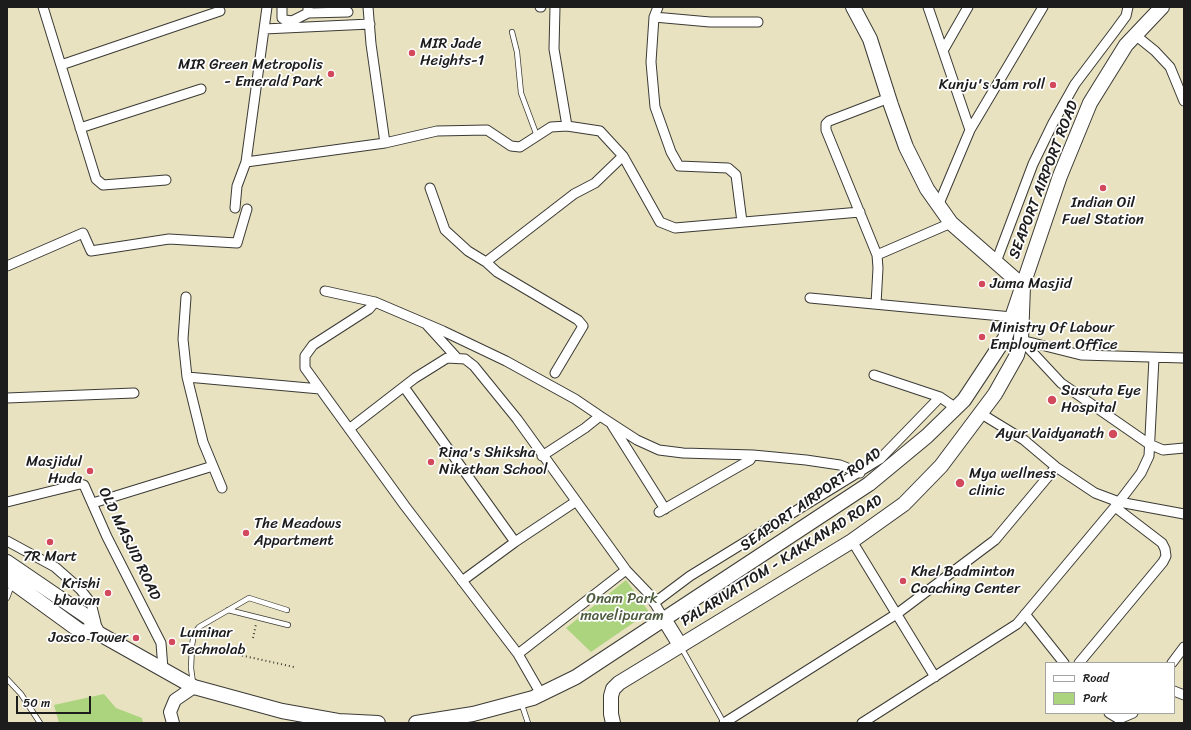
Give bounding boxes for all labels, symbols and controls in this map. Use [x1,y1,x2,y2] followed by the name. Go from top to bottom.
[420,35,484,70] place label: MIR Jade Heights-1
[407,48,417,58] marker: MIR Jade Heights-1
[178,56,323,91] place label: MIR Green Metropolis - Emerald Park
[326,69,336,79] marker: MIR Green Metropolis - Emerald Park
[939,76,1045,94] place label: Kunju's Jam roll
[1048,80,1058,90] marker: Kunju's Jam roll
[1005,98,1083,262] street label: SEAPORT AIRPORT ROAD
[1098,183,1108,193] marker: Indian Oil Fuel Station
[1062,194,1144,229] place label: Indian Oil Fuel Station
[990,275,1072,293] place label: Juma Masjid
[977,279,987,289] marker: Juma Masjid
[990,319,1118,354] place label: Ministry Of Labour Employment Office
[977,332,987,342] marker: Ministry Of Labour Employment Office
[1061,382,1141,417] place label: Susruta Eye Hospital
[1046,394,1058,406] marker: Susruta Eye Hospital
[995,425,1104,443] place label: Ayur Vaidyanath
[1107,428,1119,440] marker: Ayur Vaidyanath
[439,444,547,479] place label: Rina's Shiksha Nikethan School
[737,444,885,556] street label: SEAPORT AIRPORT ROAD
[26,453,82,488] place label: Masjidul Huda
[426,457,436,467] marker: Rina's Shiksha Nikethan School
[969,465,1056,500] place label: Mya wellness clinic
[85,466,95,476] marker: Masjidul Huda
[954,477,966,489] marker: Mya wellness clinic
[94,485,164,603] street label: OLD MASJID ROAD
[678,491,886,631] street label: PALARIVATTOM - KAKKANAD ROAD
[254,515,341,550] place label: The Meadows Appartment
[241,528,251,538] marker: The Meadows Appartment
[45,537,55,547] marker: 7R Mart
[23,548,77,566] place label: 7R Mart
[911,563,1020,598] place label: Khel Badminton Coaching Center
[54,575,100,610] place label: Krishi bhavan
[898,576,908,586] marker: Khel Badminton Coaching Center
[103,588,113,598] marker: Krishi bhavan
[580,590,664,625] park label: Onam Park mavelipuram
[180,624,246,659] place label: Luminar Technolab
[49,629,128,647] place label: Josco Tower
[131,633,141,643] marker: Josco Tower
[167,637,177,647] marker: Luminar Technolab
[1045,662,1175,714] legend
[1083,667,1109,689] text: Road
[1083,687,1108,709] text: Park
[18,688,93,714] scale bar
[23,692,50,714] text: 50 m

